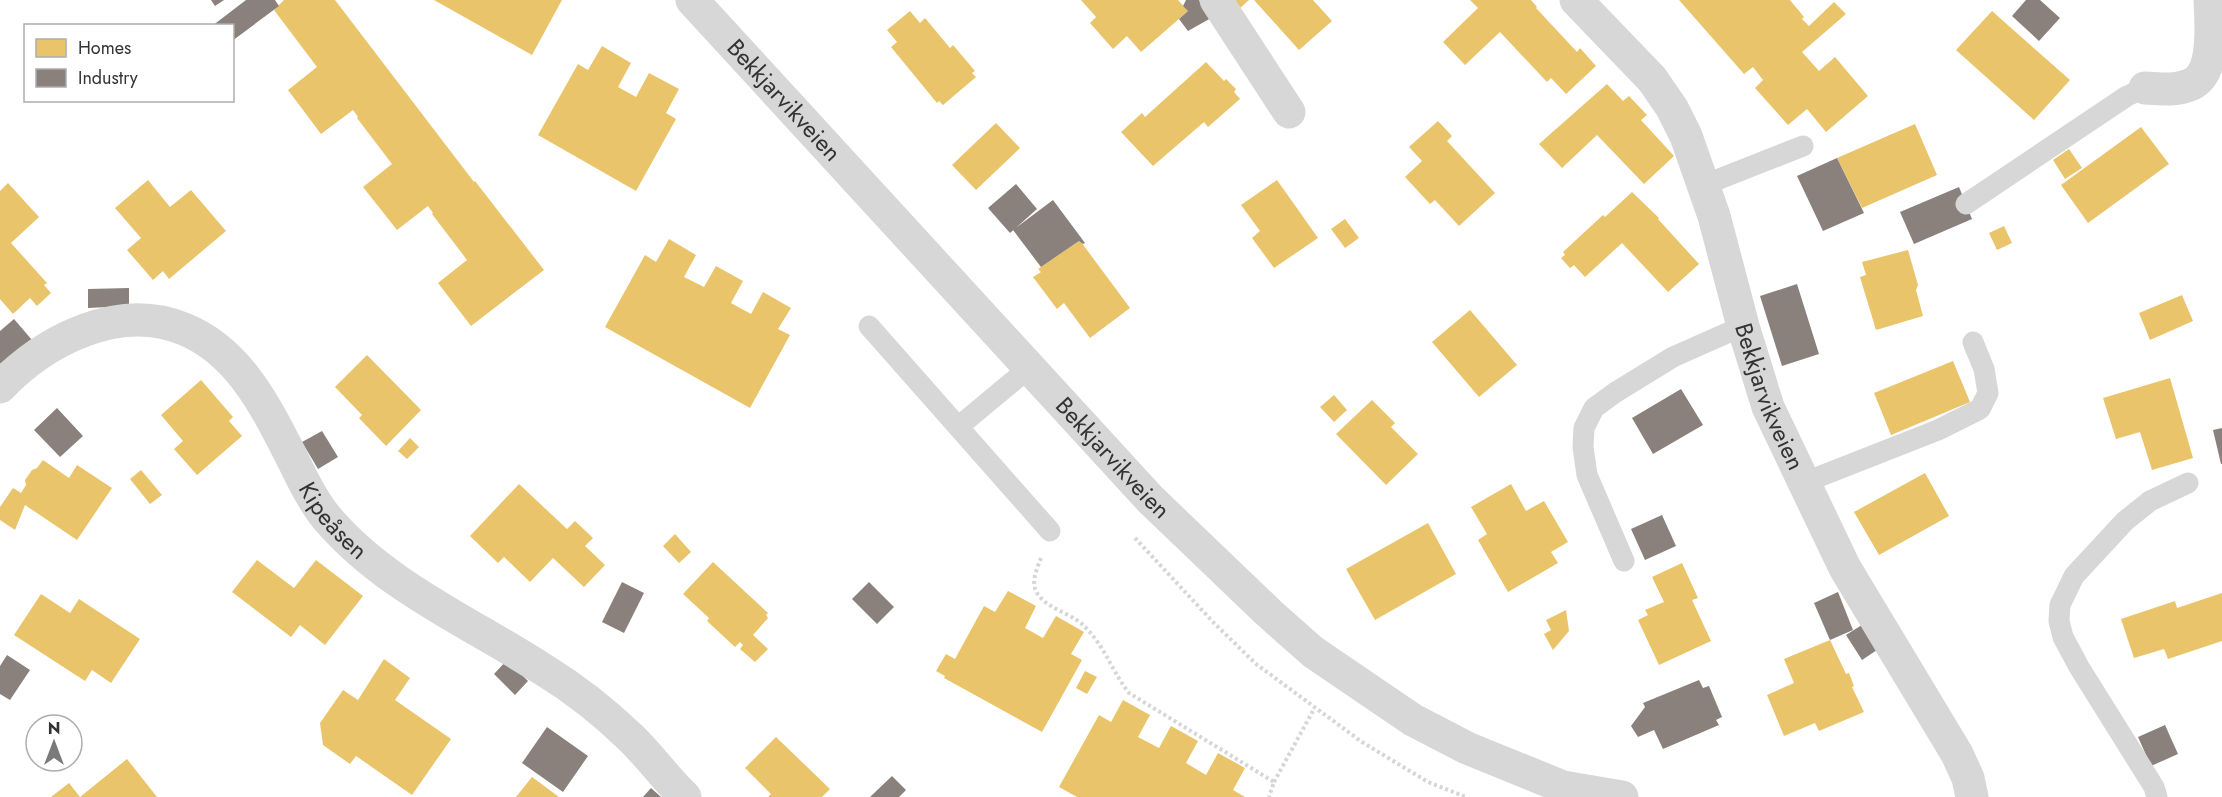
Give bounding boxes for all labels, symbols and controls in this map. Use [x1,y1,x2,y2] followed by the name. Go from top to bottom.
[24,24,234,102] legend
[719,31,850,169] street label: Bekkjarvikveien
[78,35,131,61] text: Homes
[78,65,138,91] text: Industry
[1726,319,1814,476] street label: Bekkjarvikveien
[1048,389,1178,527] street label: Bekkjarvikveien
[290,475,375,567] street label: Kipeåsen
[24,713,84,773] north arrow
[48,717,60,740] text: N

